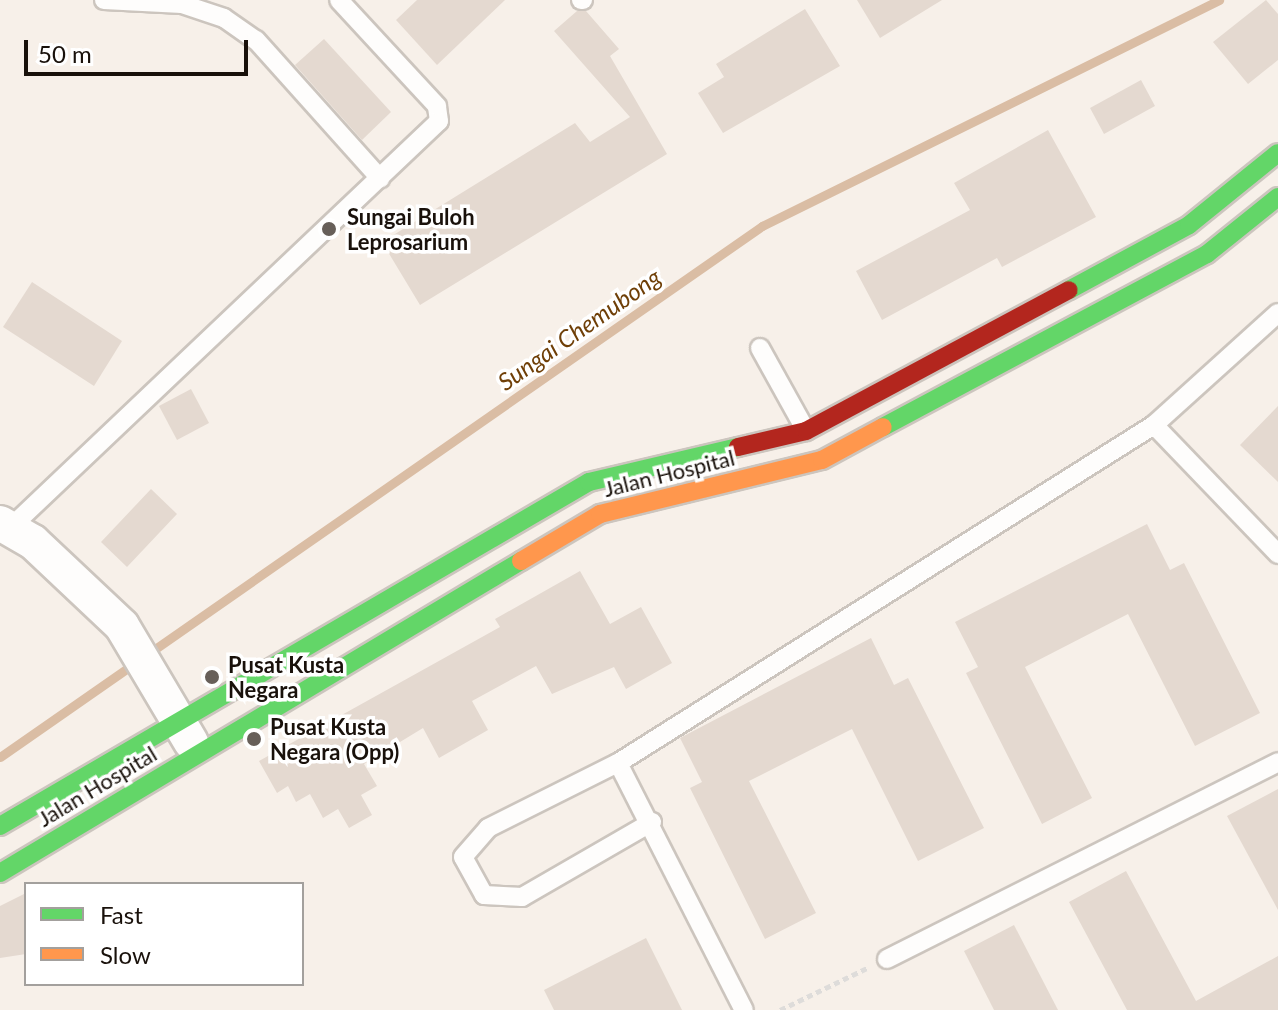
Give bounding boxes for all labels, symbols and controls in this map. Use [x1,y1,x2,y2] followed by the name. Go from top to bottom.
[28,24,252,74] scale bar
[38,39,92,68] text: 50 m
[347,203,475,254] place label: Sungai Buloh Leprosarium
[318,218,340,240] marker: Sungai Buloh Leprosarium
[492,262,666,396] water label: Sungai Chemubong
[601,444,737,502] street label: Jalan Hospital
[228,651,344,702] place label: Pusat Kusta Negara
[203,668,221,686] marker: Pusat Kusta Negara
[270,713,399,764] place label: Pusat Kusta Negara (Opp)
[245,730,263,748] marker: Pusat Kusta Negara (Opp)
[33,740,161,832] street label: Jalan Hospital
[24,882,304,986] legend
[100,900,143,929] text: Fast
[100,940,151,969] text: Slow

